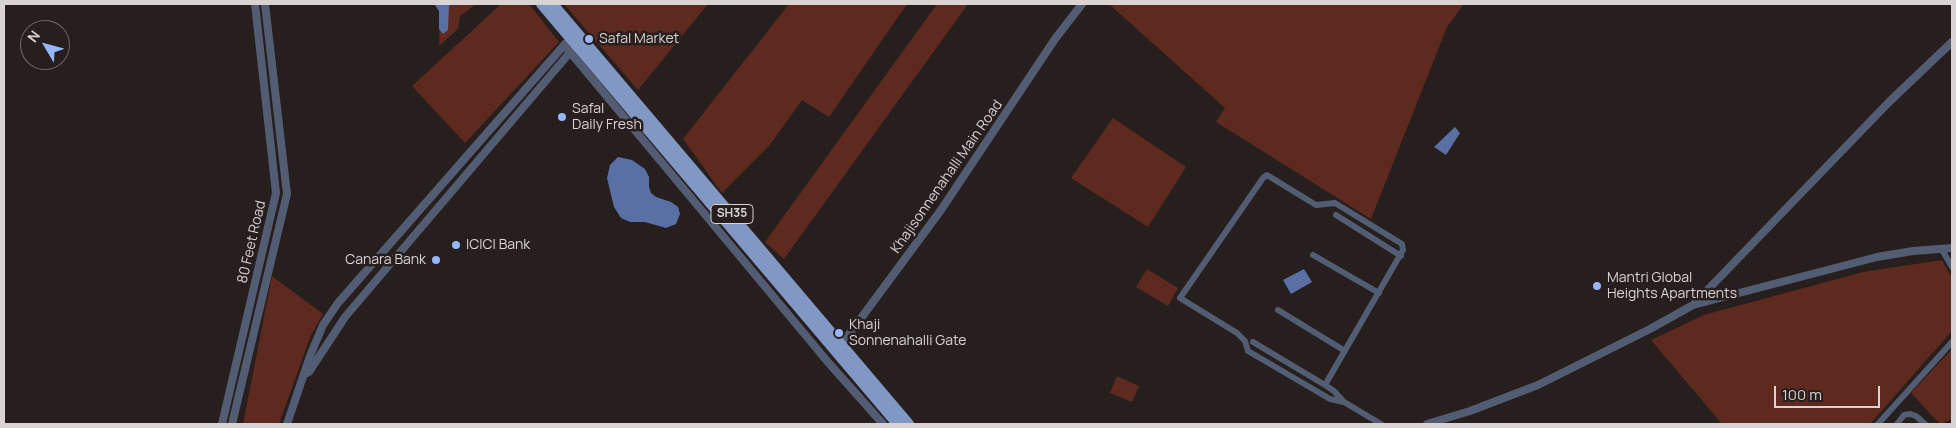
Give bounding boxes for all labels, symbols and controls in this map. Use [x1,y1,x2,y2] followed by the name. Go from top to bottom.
[20,20,70,70] north arrow
[23,27,44,46] text: N
[599,31,679,47] place label: Safal Market
[583,33,595,45] marker: Safal Market
[888,97,1006,257] street label: Khajisonnenahalli Main Road
[572,101,642,134] place label: Safal Daily Fresh
[556,111,568,123] marker: Safal Daily Fresh
[234,199,270,285] street label: 80 Feet Road
[711,204,753,223] road number: SH35
[466,237,530,253] place label: ICICI Bank
[450,239,462,251] marker: ICICI Bank
[345,252,426,268] place label: Canara Bank
[430,254,442,266] marker: Canara Bank
[1607,270,1737,302] place label: Mantri Global Heights Apartments
[1591,280,1603,292] marker: Mantri Global Heights Apartments
[849,317,966,350] place label: Khaji Sonnenahalli Gate
[833,327,845,339] marker: Khaji Sonnenahalli Gate
[1776,376,1882,408] scale bar
[1782,384,1822,405] text: 100 m

